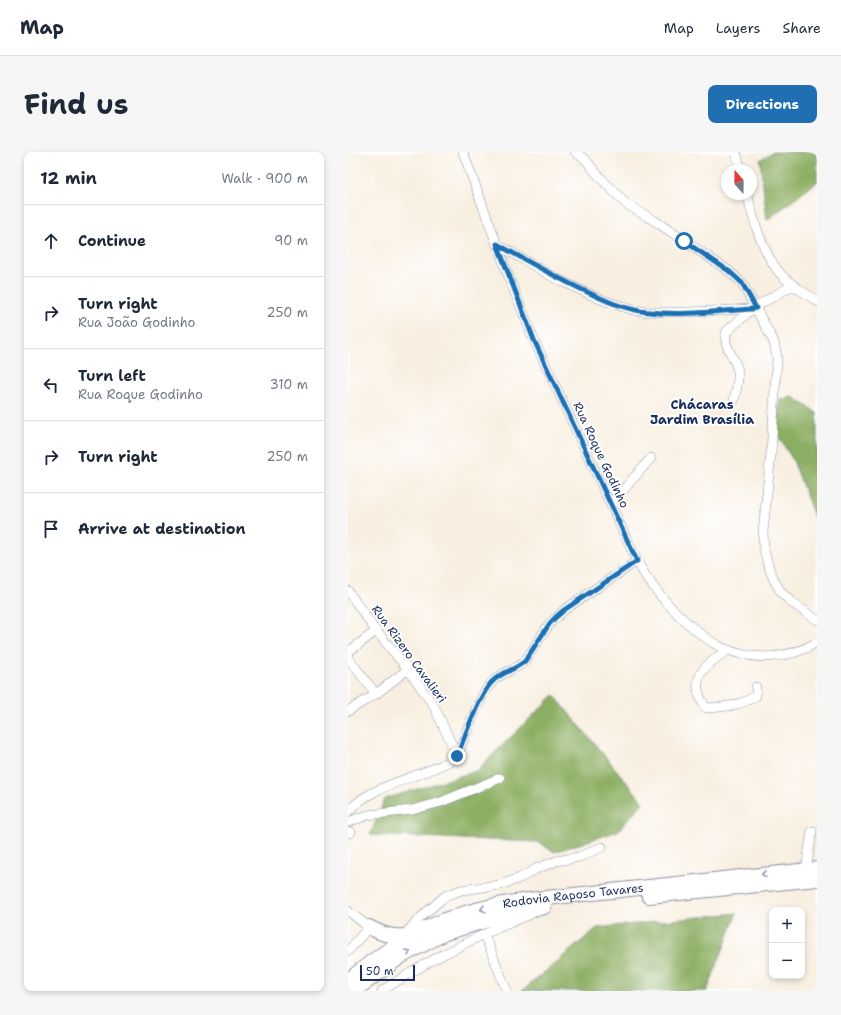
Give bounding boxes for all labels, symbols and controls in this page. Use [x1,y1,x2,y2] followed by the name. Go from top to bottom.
[20,15,64,40] text: Map
[664,19,694,37] text: Map
[716,19,760,37] text: Layers
[782,19,821,37] text: Share
[24,85,129,123] text: Find us
[708,85,817,123] button: Directions
[721,164,757,200] north arrow
[40,167,97,189] text: 12 min
[221,170,308,187] text: Walk · 900 m
[40,230,62,252] icon: ahead
[78,231,146,251] text: Continue
[274,232,308,249] text: 90 m
[675,232,693,250] route start
[78,294,158,314] text: Turn right
[40,302,62,324] icon: right
[267,304,308,321] text: 250 m
[78,314,195,331] text: Rua João Godinho
[78,366,146,386] text: Turn left
[40,374,62,396] icon: left
[270,376,308,393] text: 310 m
[78,386,203,403] text: Rua Roque Godinho
[650,396,754,428] district label: Chácaras Jardim Brasília
[569,399,633,511] street label: Rua Roque Godinho
[40,446,62,468] icon: right
[78,447,158,467] text: Turn right
[267,448,308,465] text: 250 m
[40,518,62,540] icon: arrive
[78,519,246,539] text: Arrive at destination
[368,602,450,706] street label: Rua Rizero Cavalieri
[448,747,466,765] route end
[761,869,767,878] one-way arrow
[502,880,644,912] street label: Rodovia Raposo Tavares
[479,904,486,913] one-way arrow
[769,907,805,979] map controls
[769,907,805,943] button: +
[769,943,805,979] button: −
[404,950,411,957] one-way arrow
[360,963,415,982] scale bar
[366,964,394,979] text: 50 m

